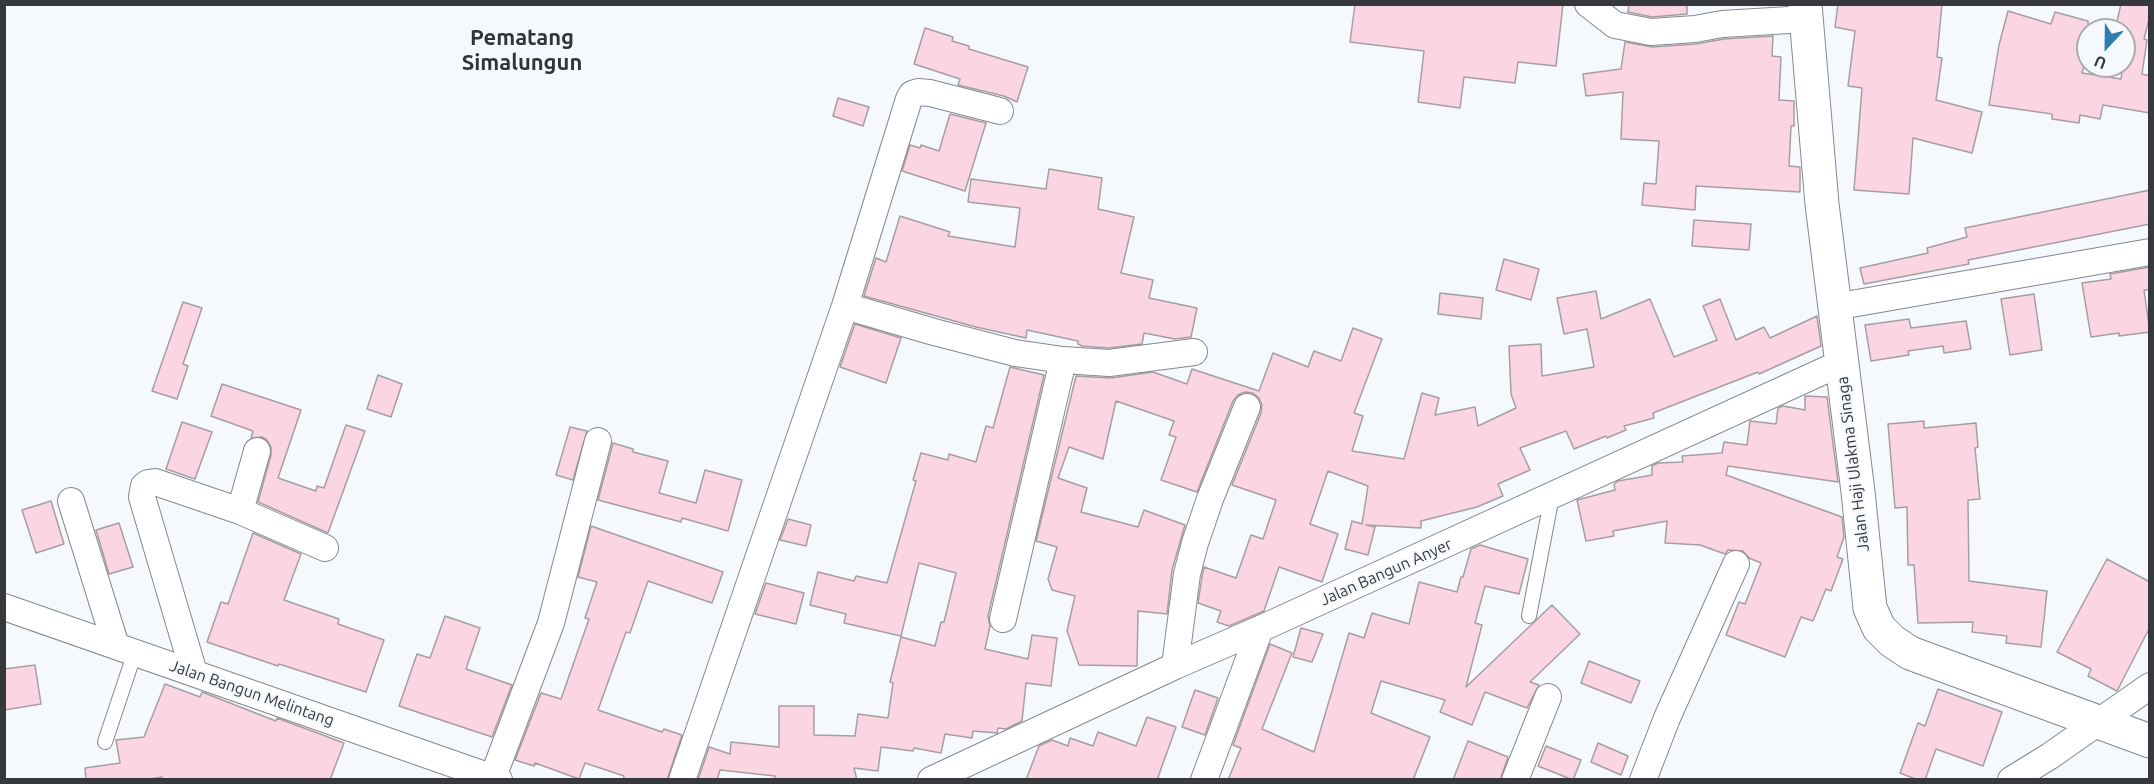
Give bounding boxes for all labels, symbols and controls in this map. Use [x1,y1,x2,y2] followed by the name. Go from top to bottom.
[2076,18,2136,78] north arrow
[462,25,582,76] district label: Pematang Simalungun
[2091,52,2109,73] text: U
[1833,375,1873,553] street label: Jalan Haji Ulakma Sinaga
[1317,534,1455,610] street label: Jalan Bangun Anyer
[167,656,337,730] street label: Jalan Bangun Melintang

